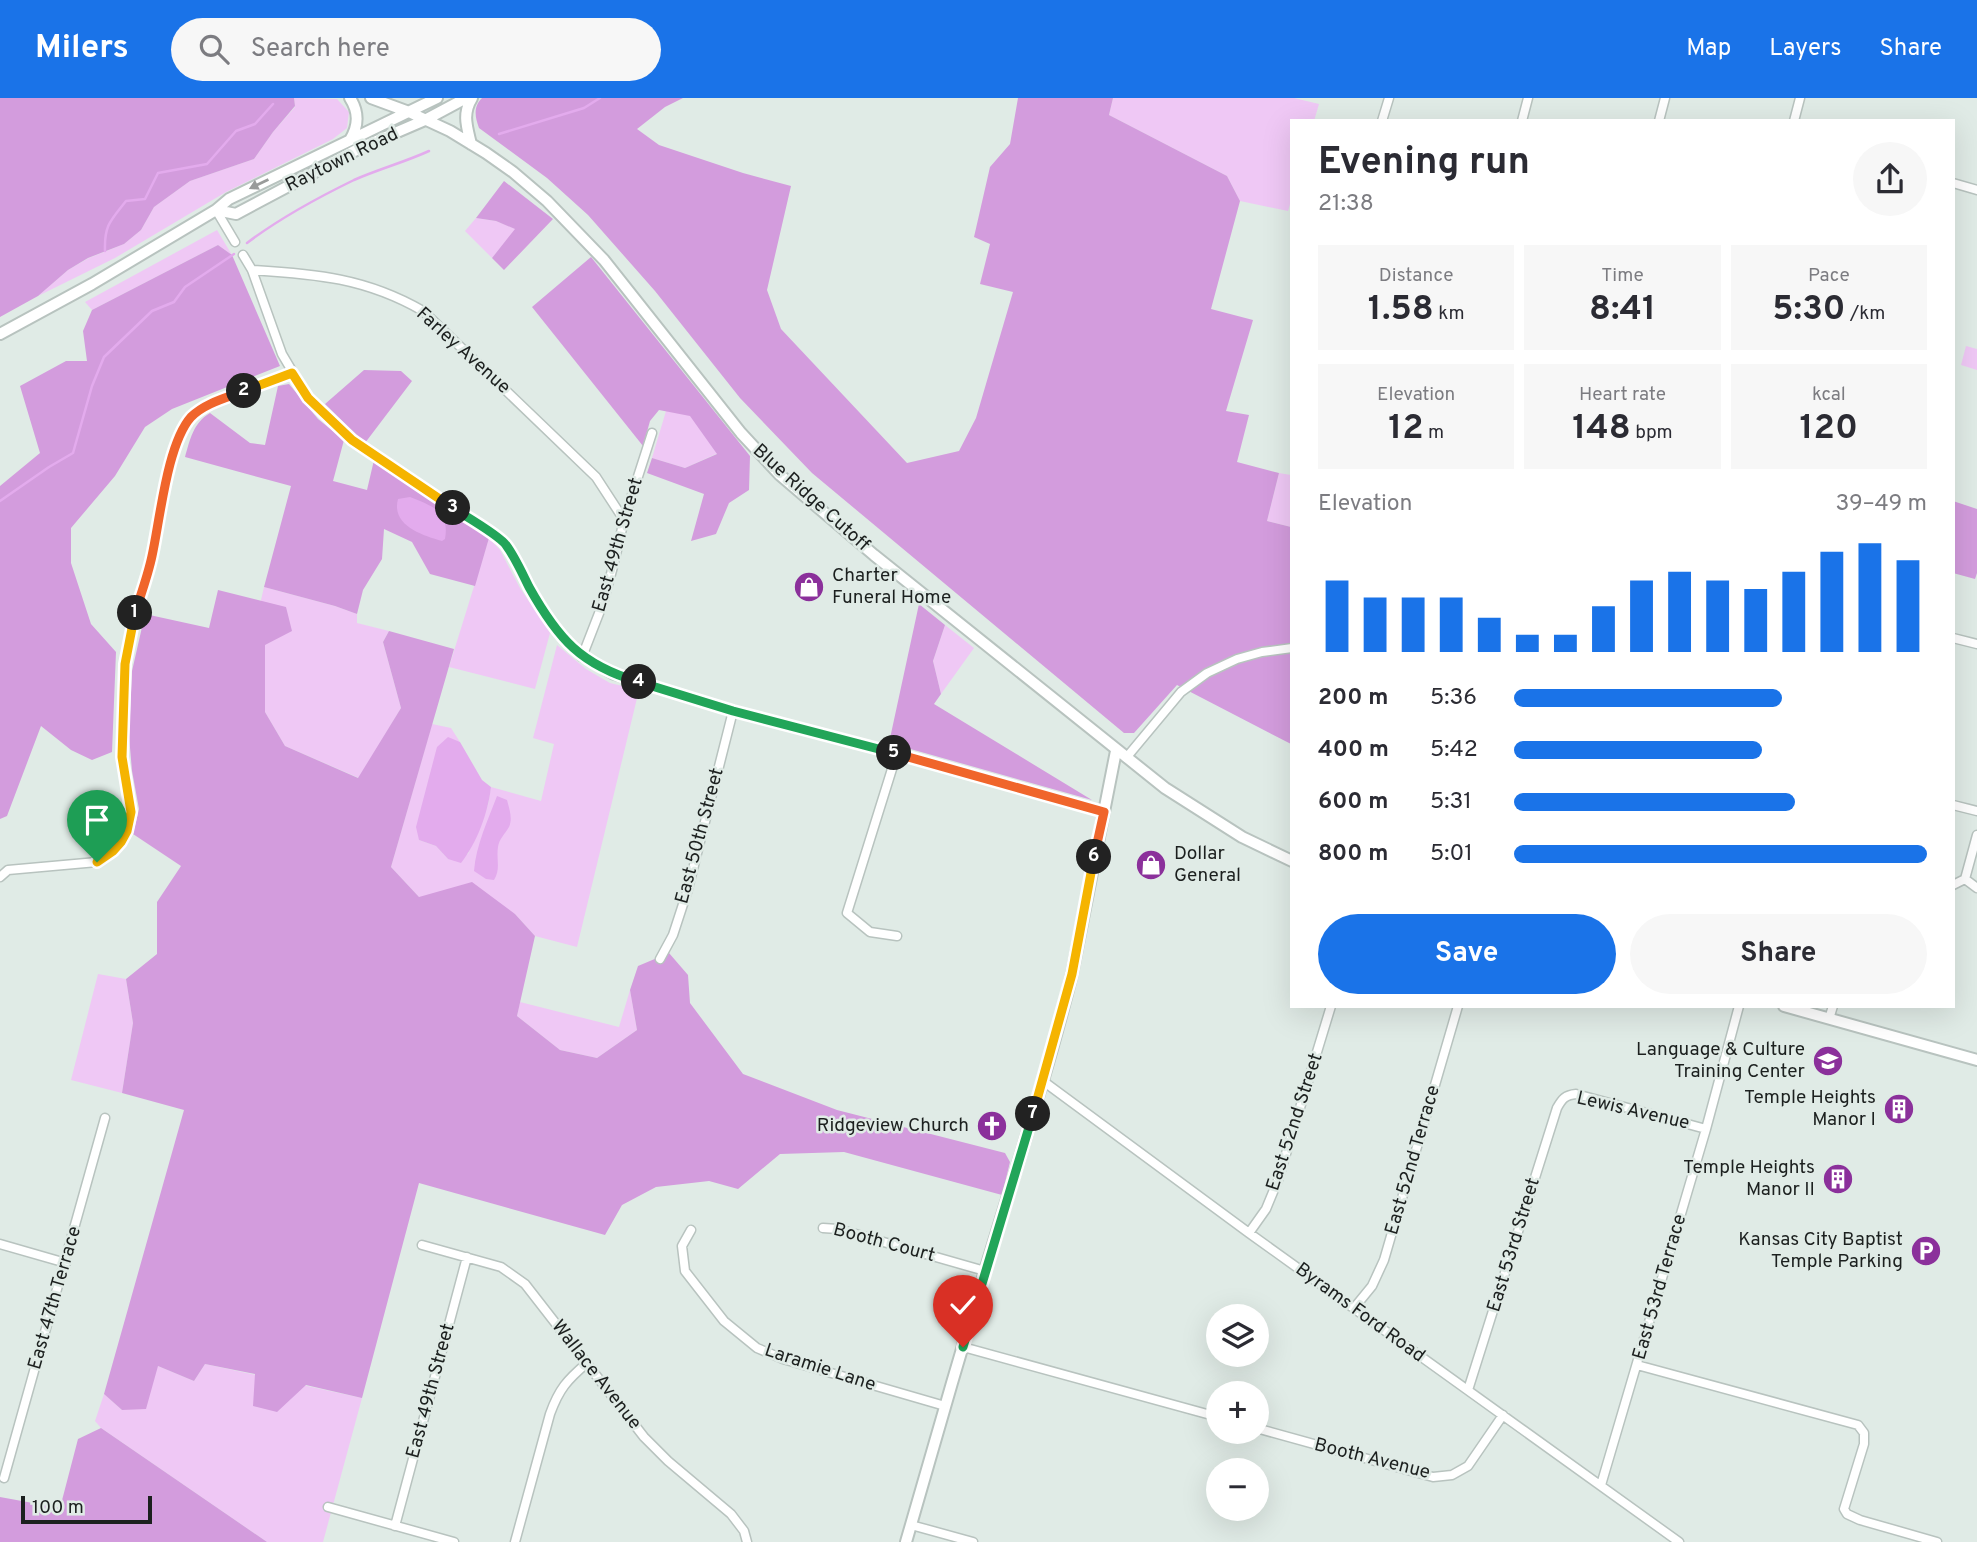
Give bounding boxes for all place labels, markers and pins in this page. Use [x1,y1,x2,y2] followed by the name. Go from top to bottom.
[226,374,262,408] pin: 2
[435,490,470,526] pin: 3
[832,564,951,610] place label: Charter Funeral Home
[792,570,826,604] shop icon: Charter Funeral Home
[118,596,152,630] pin: 1
[622,664,656,700] pin: 4
[876,736,912,770] pin: 5
[67,790,127,862] pin
[1076,840,1112,874] pin: 6
[1174,842,1241,888] place label: Dollar General
[1134,848,1168,882] shop icon: Dollar General
[1636,1038,1806,1084] place label: Language & Culture Training Center
[1811,1044,1845,1078] school or university icon: Language & Culture Training Center
[1744,1086,1876,1132] place label: Temple Heights Manor I
[1882,1092,1916,1126] building icon: Temple Heights Manor I
[1016,1096,1050,1132] pin: 7
[975,1109,1009,1143] church icon: Ridgeview Church
[817,1114,969,1138] place label: Ridgeview Church
[1683,1156,1815,1202] place label: Temple Heights Manor II
[1821,1162,1855,1196] building icon: Temple Heights Manor II
[1738,1228,1903,1274] place label: Kansas City Baptist Temple Parking
[1909,1234,1943,1268] parking icon: Kansas City Baptist Temple Parking
[933,1275,993,1347] pin

